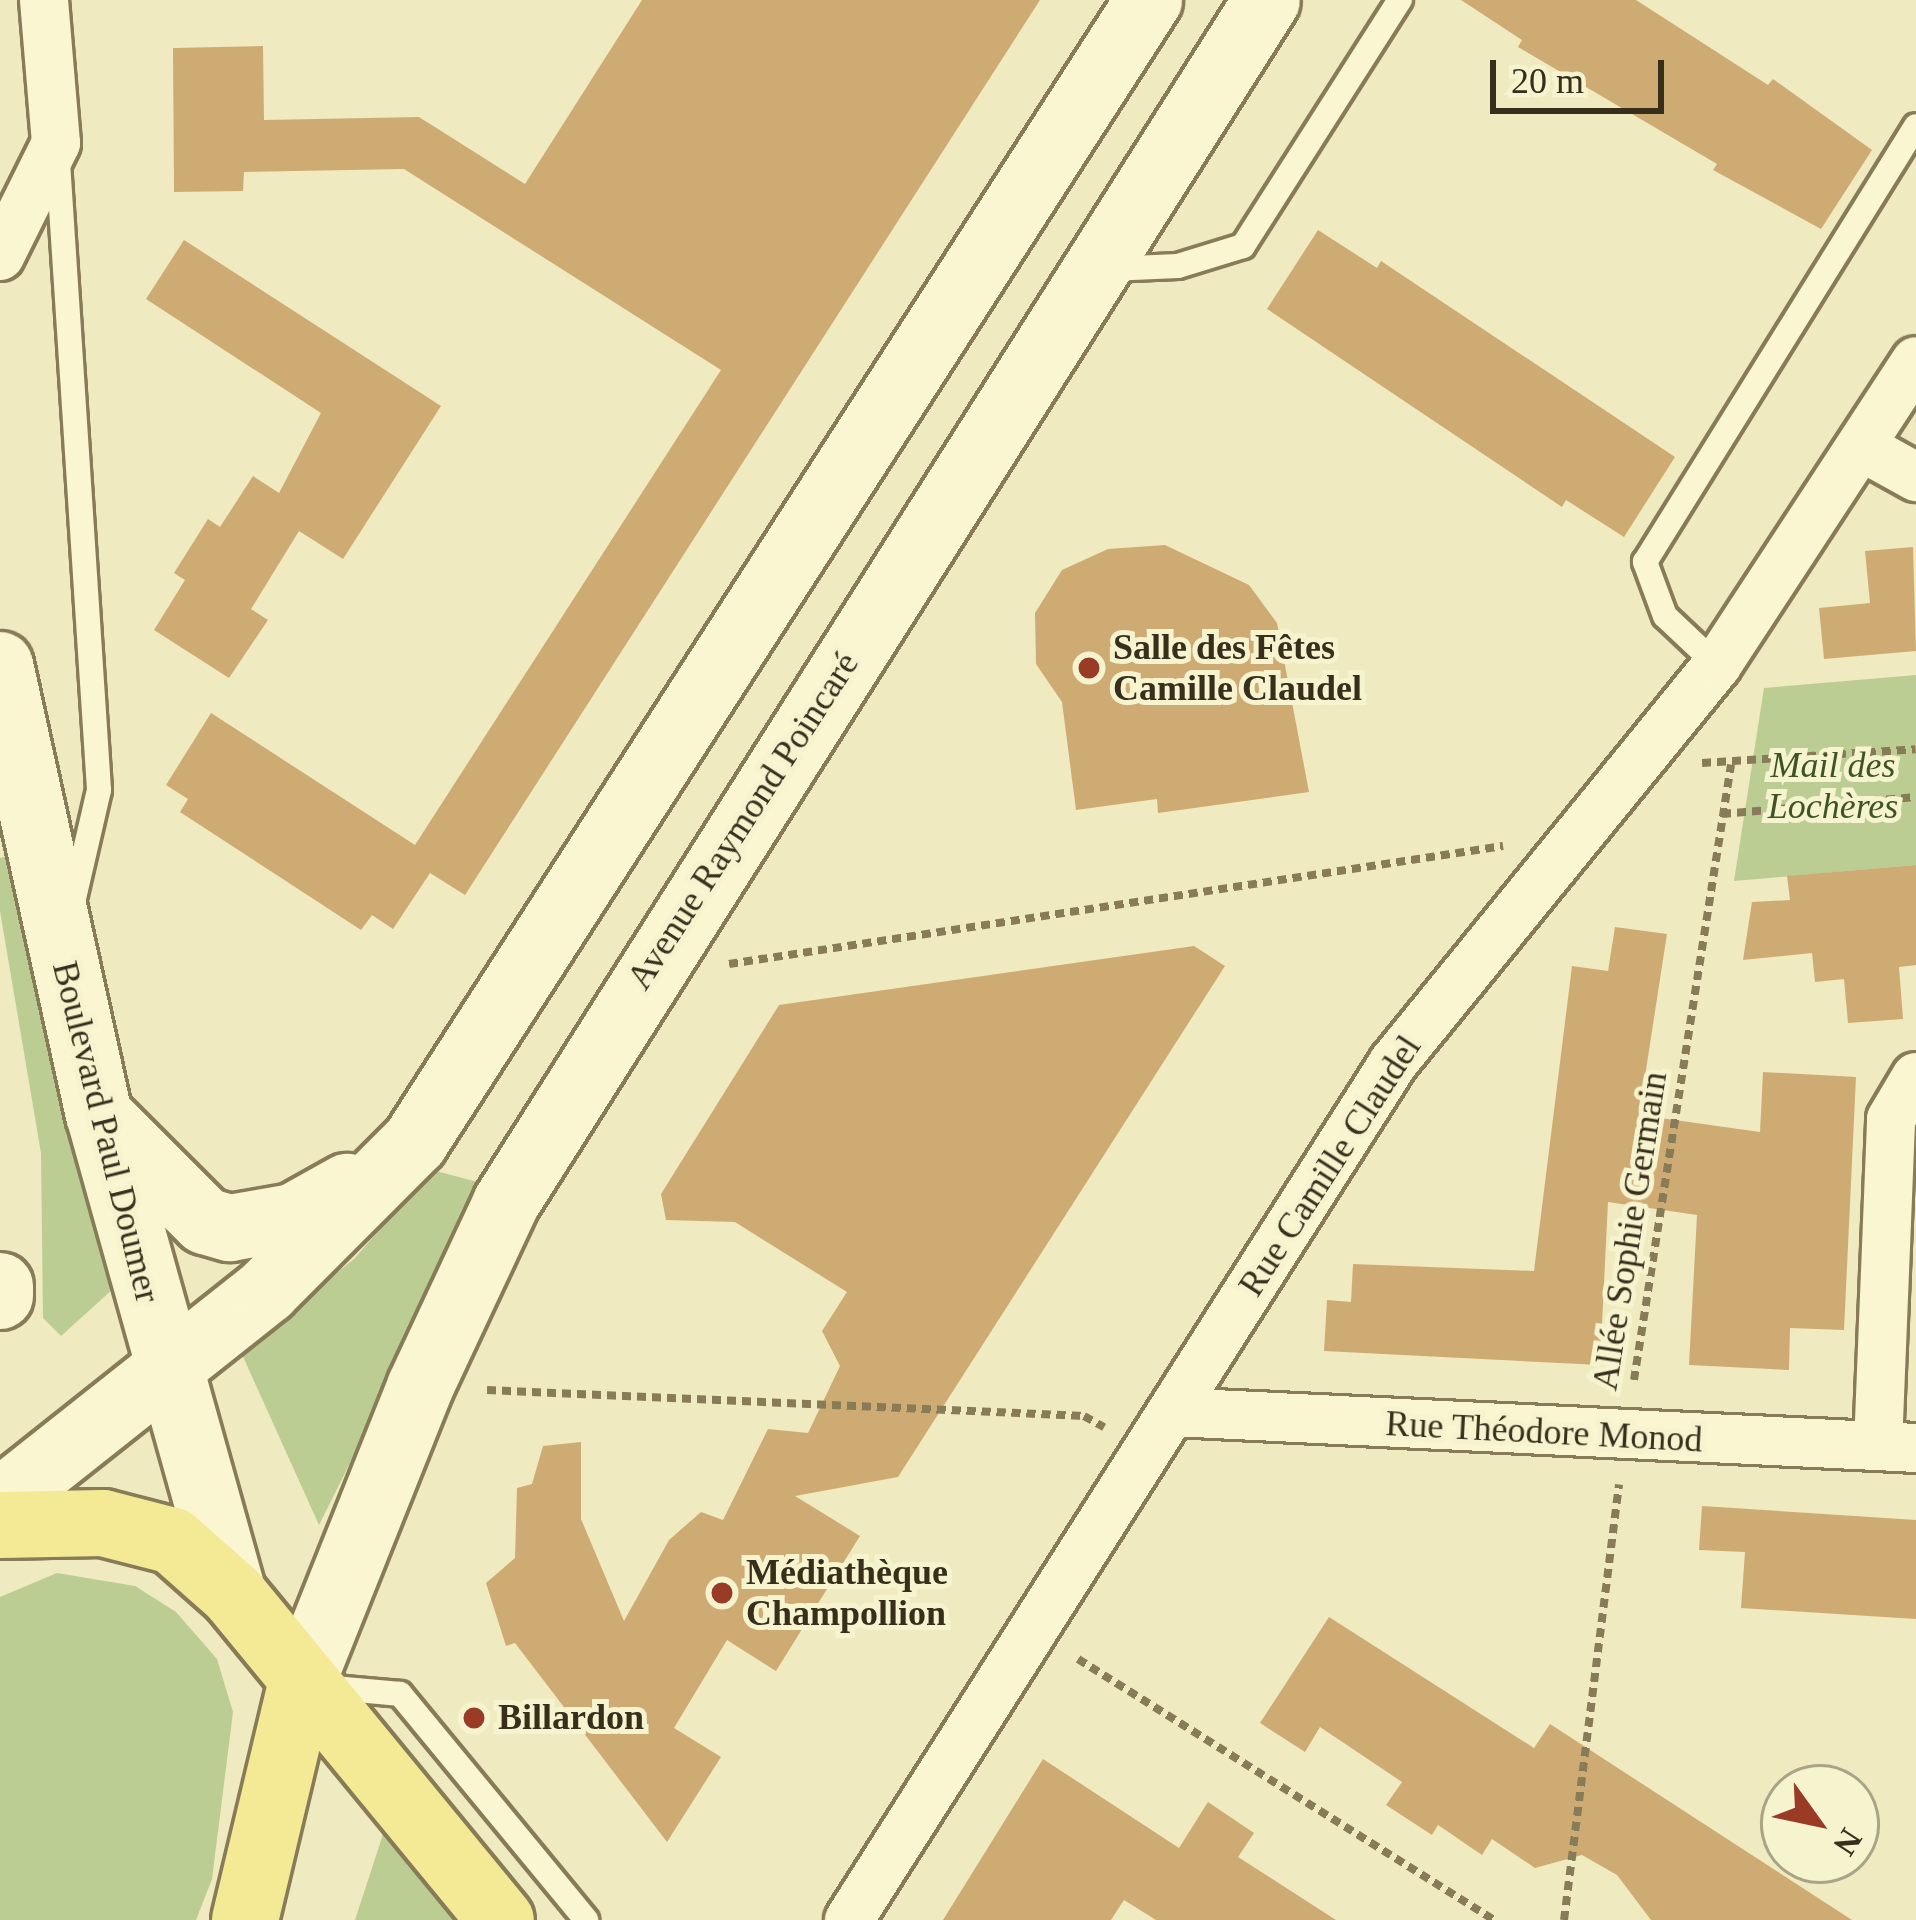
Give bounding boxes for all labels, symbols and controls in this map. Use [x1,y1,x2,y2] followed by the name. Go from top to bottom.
[1496,36,1670,110] scale bar
[1511,61,1584,101] text: 20 m
[1113,625,1362,710] place label: Salle des Fêtes Camille Claudel
[618,644,868,998] street label: Avenue Raymond Poincaré
[1076,655,1102,681] marker: Salle des Fêtes Camille Claudel
[1768,743,1898,828] park label: Mail des Lochères
[43,957,169,1307] street label: Boulevard Paul Doumer
[1230,1028,1430,1304] street label: Rue Camille Claudel
[1583,1069,1677,1393] street label: Allée Sophie Germain
[1384,1402,1704,1462] street label: Rue Théodore Monod
[746,1550,948,1635] place label: Médiathèque Champollion
[709,1580,735,1606] marker: Médiathèque Champollion
[498,1696,644,1740] place label: Billardon
[461,1705,487,1731] marker: Billardon
[1760,1764,1880,1884] north arrow
[1826,1822,1869,1862] text: N

